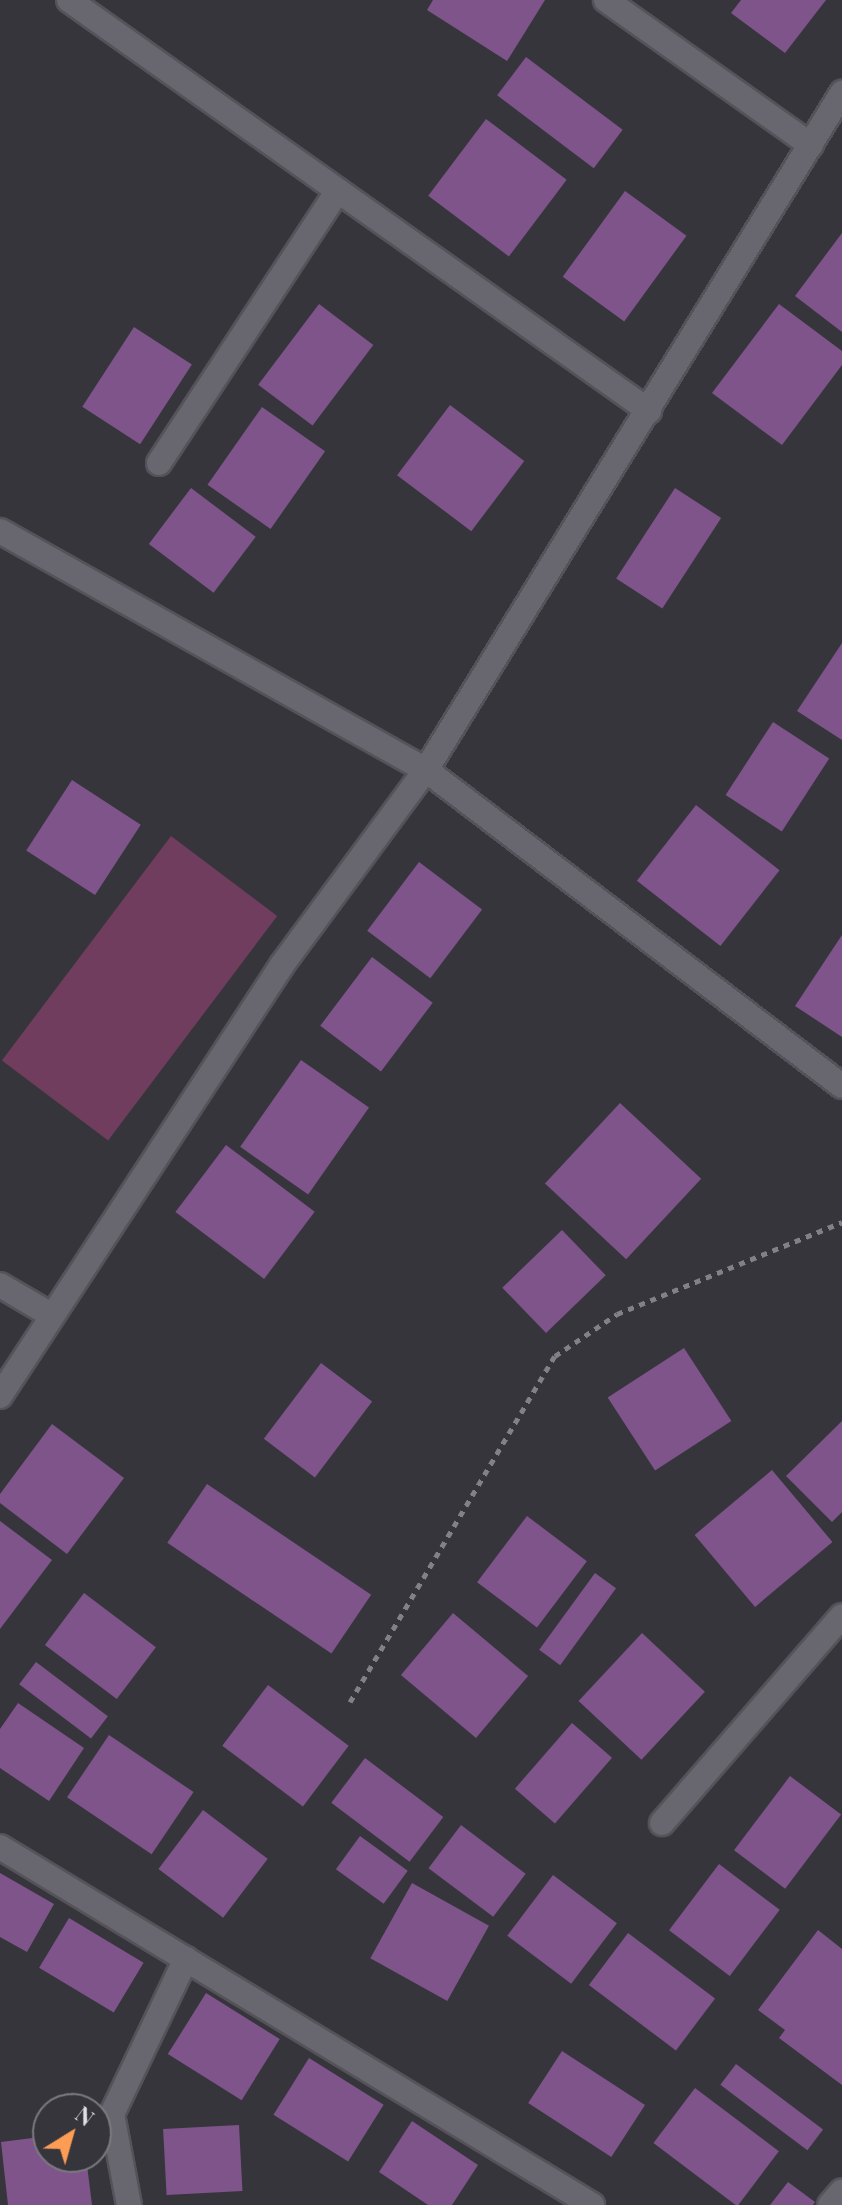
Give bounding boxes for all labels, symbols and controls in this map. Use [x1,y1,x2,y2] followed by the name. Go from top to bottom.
[32,2093,112,2173] north arrow
[70,2099,101,2132] text: N

